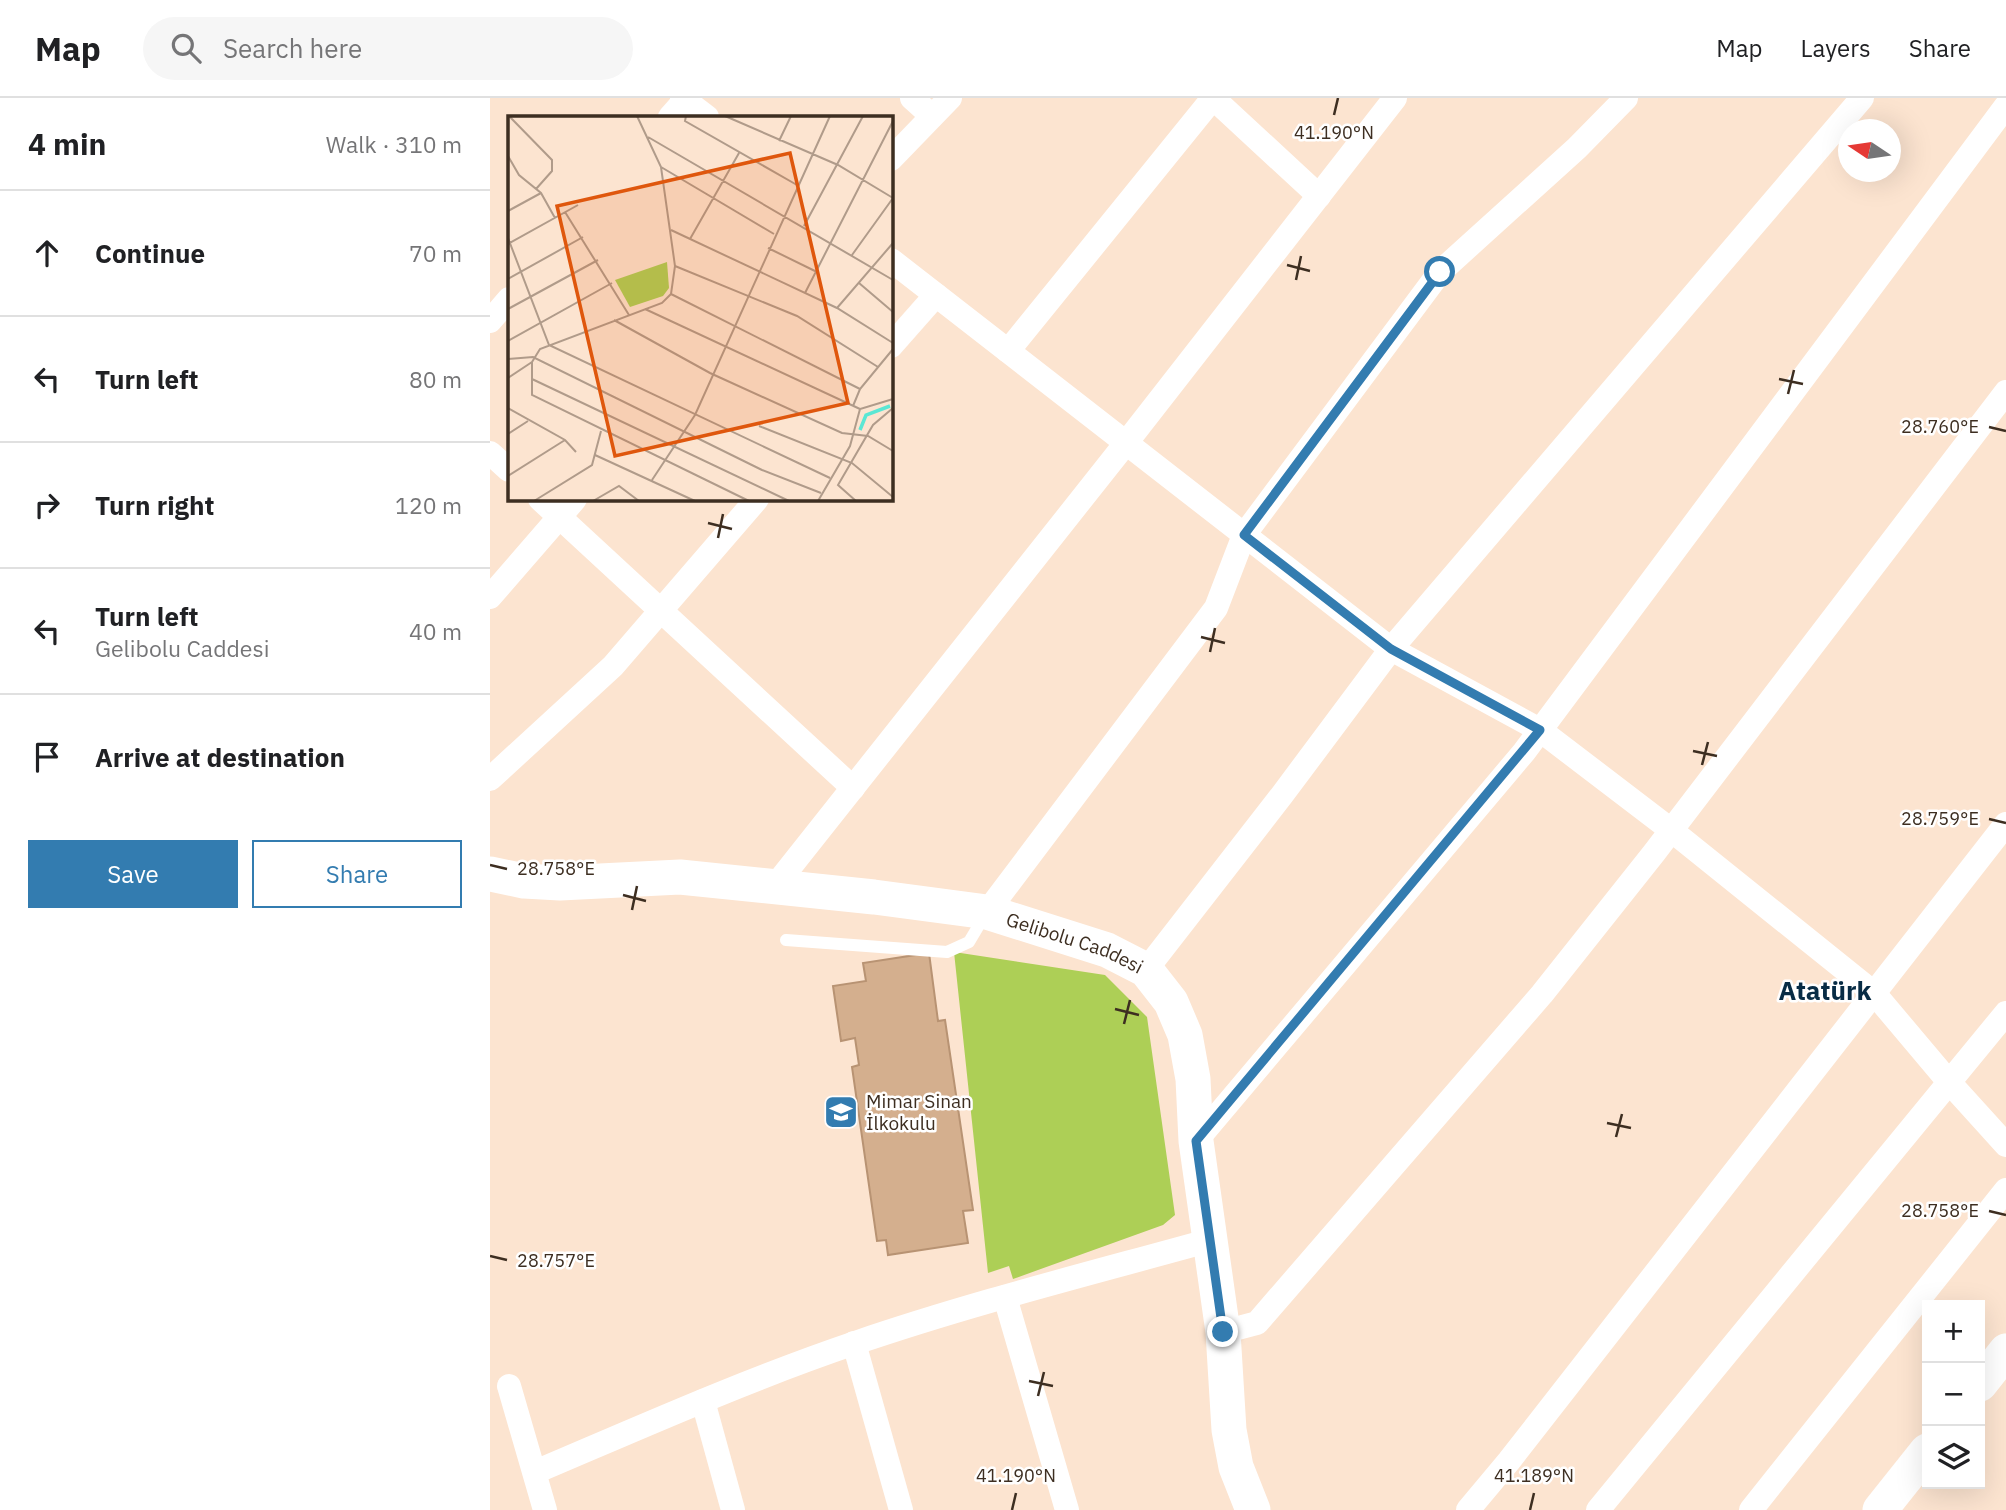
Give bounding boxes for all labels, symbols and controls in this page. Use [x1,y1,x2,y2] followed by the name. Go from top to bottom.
[143,17,633,80] search box
[35,27,101,70] text: Map
[167,29,205,67] icon: search
[223,31,362,65] text: Search here
[1716,32,1763,64] text: Map
[1801,32,1871,64] text: Layers
[1909,32,1971,64] text: Share
[508,116,892,500] inset map
[1838,119,1901,182] north arrow
[1294,121,1374,144] text: 41.190°N
[28,124,106,163] text: 4 min
[326,129,462,159] text: Walk · 310 m
[28,234,66,272] icon: ahead
[95,236,205,270] text: Continue
[409,238,462,268] text: 70 m
[1424,256,1455,287] route start
[28,360,66,398] icon: left
[95,362,198,396] text: Turn left
[409,364,462,394] text: 80 m
[1901,415,1979,438] text: 28.760°E
[28,486,66,524] icon: right
[95,488,214,522] text: Turn right
[395,490,462,520] text: 120 m
[95,599,198,633] text: Turn left
[28,612,66,650] icon: left
[409,616,462,646] text: 40 m
[95,633,269,663] text: Gelibolu Caddesi
[28,738,66,776] icon: arrive
[95,740,345,774] text: Arrive at destination
[1901,807,1979,830] text: 28.759°E
[28,840,238,908] button: Save
[252,840,462,908] button: Share
[517,857,595,880] text: 28.758°E
[1003,907,1147,979] street label: Gelibolu Caddesi
[1779,973,1871,1007] district label: Atatürk
[866,1089,972,1135] place label: Mimar Sinan İlkokulu
[822,1093,860,1131] school or university icon: Mimar Sinan İlkokulu
[1901,1199,1979,1222] text: 28.758°E
[517,1249,595,1272] text: 28.757°E
[1922,1300,1985,1489] map controls
[1922,1300,1985,1363] button: +
[1207,1316,1238,1347] route end
[1922,1363,1985,1426] button: −
[1922,1426,1985,1489] button: layers
[976,1464,1056,1487] text: 41.190°N
[1494,1464,1574,1487] text: 41.189°N

